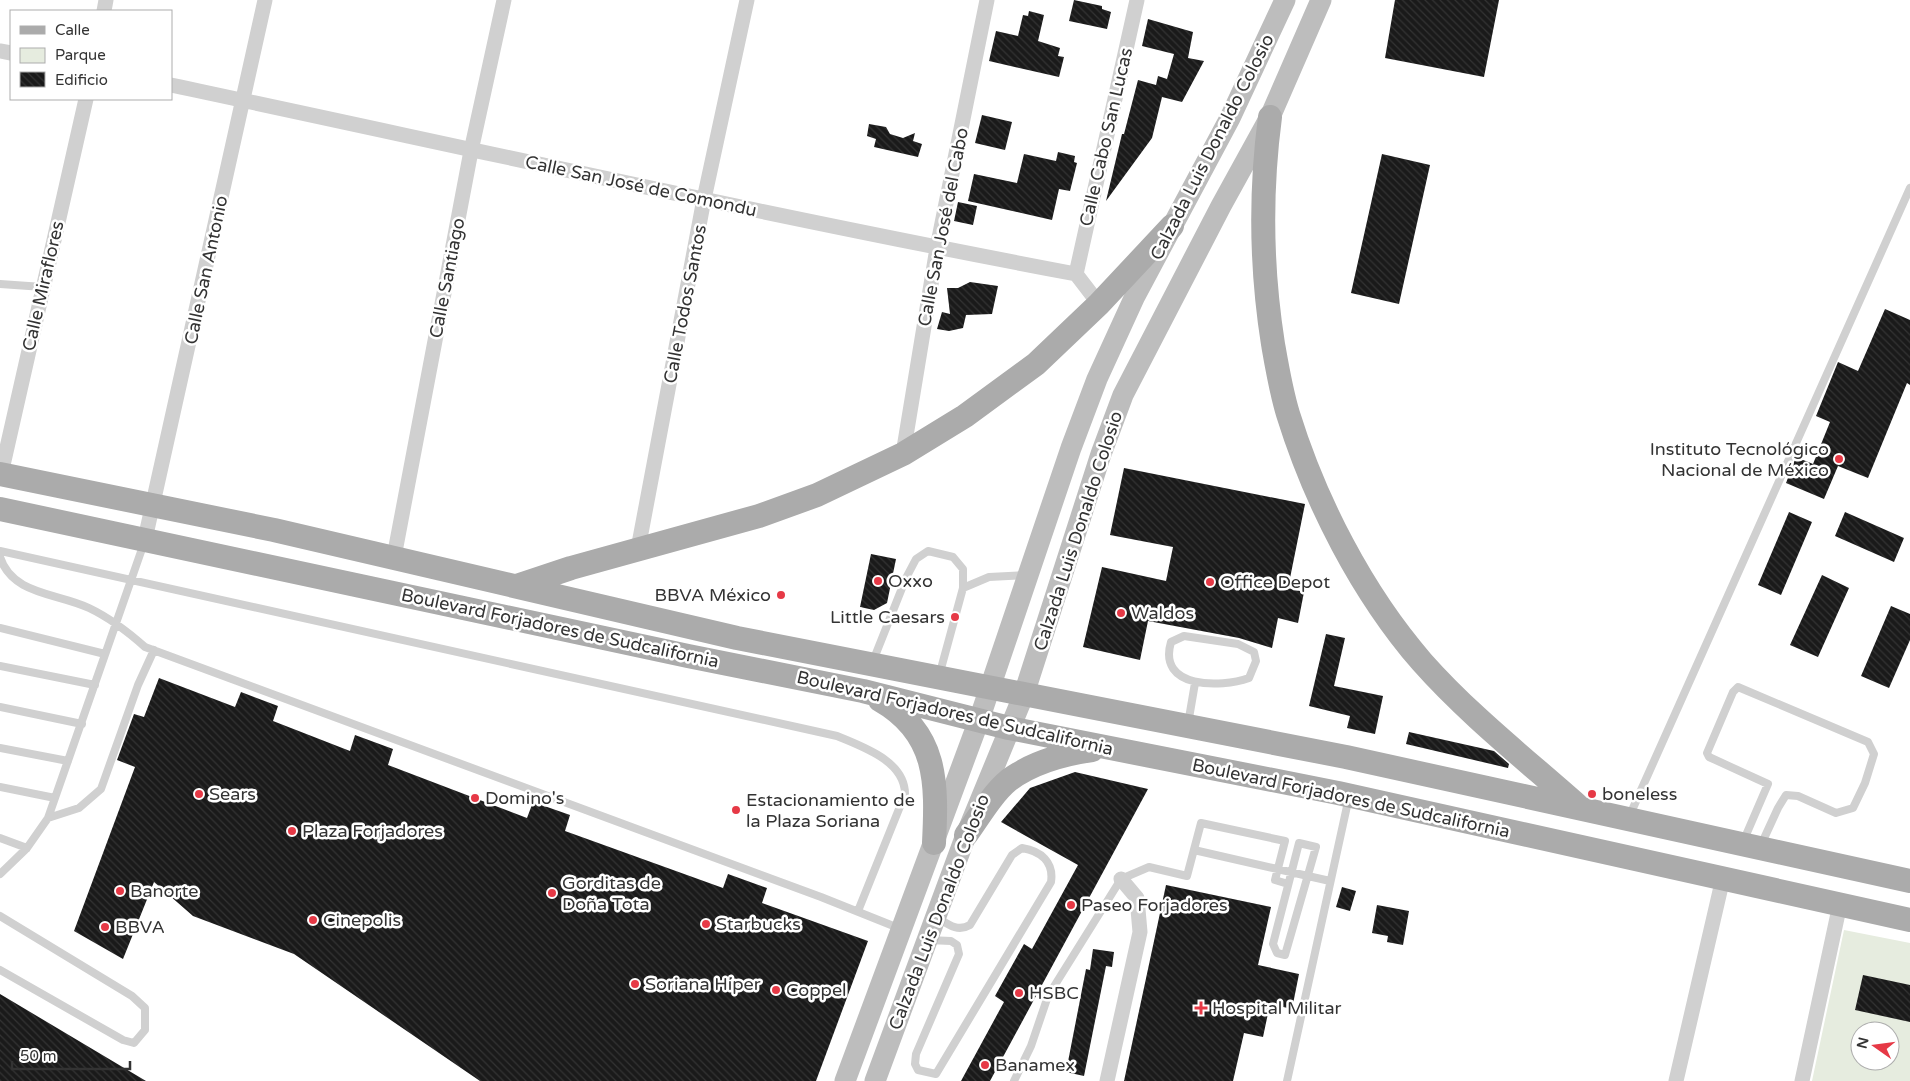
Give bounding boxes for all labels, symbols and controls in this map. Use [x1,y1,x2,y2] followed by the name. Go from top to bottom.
[10,10,172,100] legend
[55,21,90,39] text: Calle
[1145,30,1279,264] street label: Calzada Luis Donaldo Colosio
[55,46,106,64] text: Parque
[1075,46,1137,228] street label: Calle Cabo San Lucas
[55,71,108,89] text: Edificio
[913,126,973,328] street label: Calle San José del Cabo
[523,151,759,221] street label: Calle San José de Comondu
[179,194,233,346] street label: Calle San Antonio
[425,216,469,340] street label: Calle Santiago
[17,219,69,353] street label: Calle Miraflores
[659,223,711,385] street label: Calle Todos Santos
[1029,408,1127,654] street label: Calzada Luis Donaldo Colosio
[1650,438,1829,481] place label: Instituto Tecnológico Nacional de México
[1833,453,1845,465] marker: Instituto Tecnológico Nacional de México
[888,570,933,592] place label: Oxxo
[1220,571,1330,593] place label: Office Depot
[872,575,884,587] marker: Oxxo
[1204,576,1216,588] marker: Office Depot
[399,584,721,672] street label: Boulevard Forjadores de Sudcalifornia
[655,584,771,606] place label: BBVA México
[775,589,787,601] marker: BBVA México
[1131,602,1194,624] place label: Waldos
[830,606,945,628] place label: Little Caesars
[1115,607,1127,619] marker: Waldos
[949,611,961,623] marker: Little Caesars
[795,666,1115,760] street label: Boulevard Forjadores de Sudcalifornia
[1190,754,1512,842] street label: Boulevard Forjadores de Sudcalifornia
[209,783,256,805] place label: Sears
[1602,783,1677,805] place label: boneless
[485,787,564,809] place label: Domino's
[193,788,205,800] marker: Sears
[1586,788,1598,800] marker: boneless
[746,789,915,832] place label: Estacionamiento de la Plaza Soriana
[884,791,994,1033] street label: Calzada Luis Donaldo Colosio
[469,792,481,804] marker: Domino's
[730,804,742,816] marker: Estacionamiento de la Plaza Soriana
[302,820,443,842] place label: Plaza Forjadores
[286,825,298,837] marker: Plaza Forjadores
[562,872,661,915] place label: Gorditas de Doña Tota
[130,880,198,902] place label: Banorte
[114,885,126,897] marker: Banorte
[546,887,558,899] marker: Gorditas de Doña Tota
[1081,894,1228,916] place label: Paseo Forjadores
[1065,899,1077,911] marker: Paseo Forjadores
[323,909,401,931] place label: Cinepolis
[716,913,801,935] place label: Starbucks
[307,914,319,926] marker: Cinepolis
[115,916,165,938] place label: BBVA
[700,918,712,930] marker: Starbucks
[99,921,111,933] marker: BBVA
[645,973,761,995] place label: Soriana Híper
[629,978,641,990] marker: Soriana Híper
[786,979,847,1001] place label: Coppel
[1029,982,1079,1004] place label: HSBC
[770,984,782,996] marker: Coppel
[1013,987,1025,999] marker: HSBC
[1212,997,1342,1019] place label: Hospital Militar
[1194,1001,1208,1015] marker: Hospital Militar
[1850,1021,1900,1071] north arrow
[1853,1035,1872,1050] text: N
[12,1038,130,1070] scale bar
[20,1047,57,1065] text: 50 m
[995,1054,1075,1076] place label: Banamex
[979,1059,991,1071] marker: Banamex

